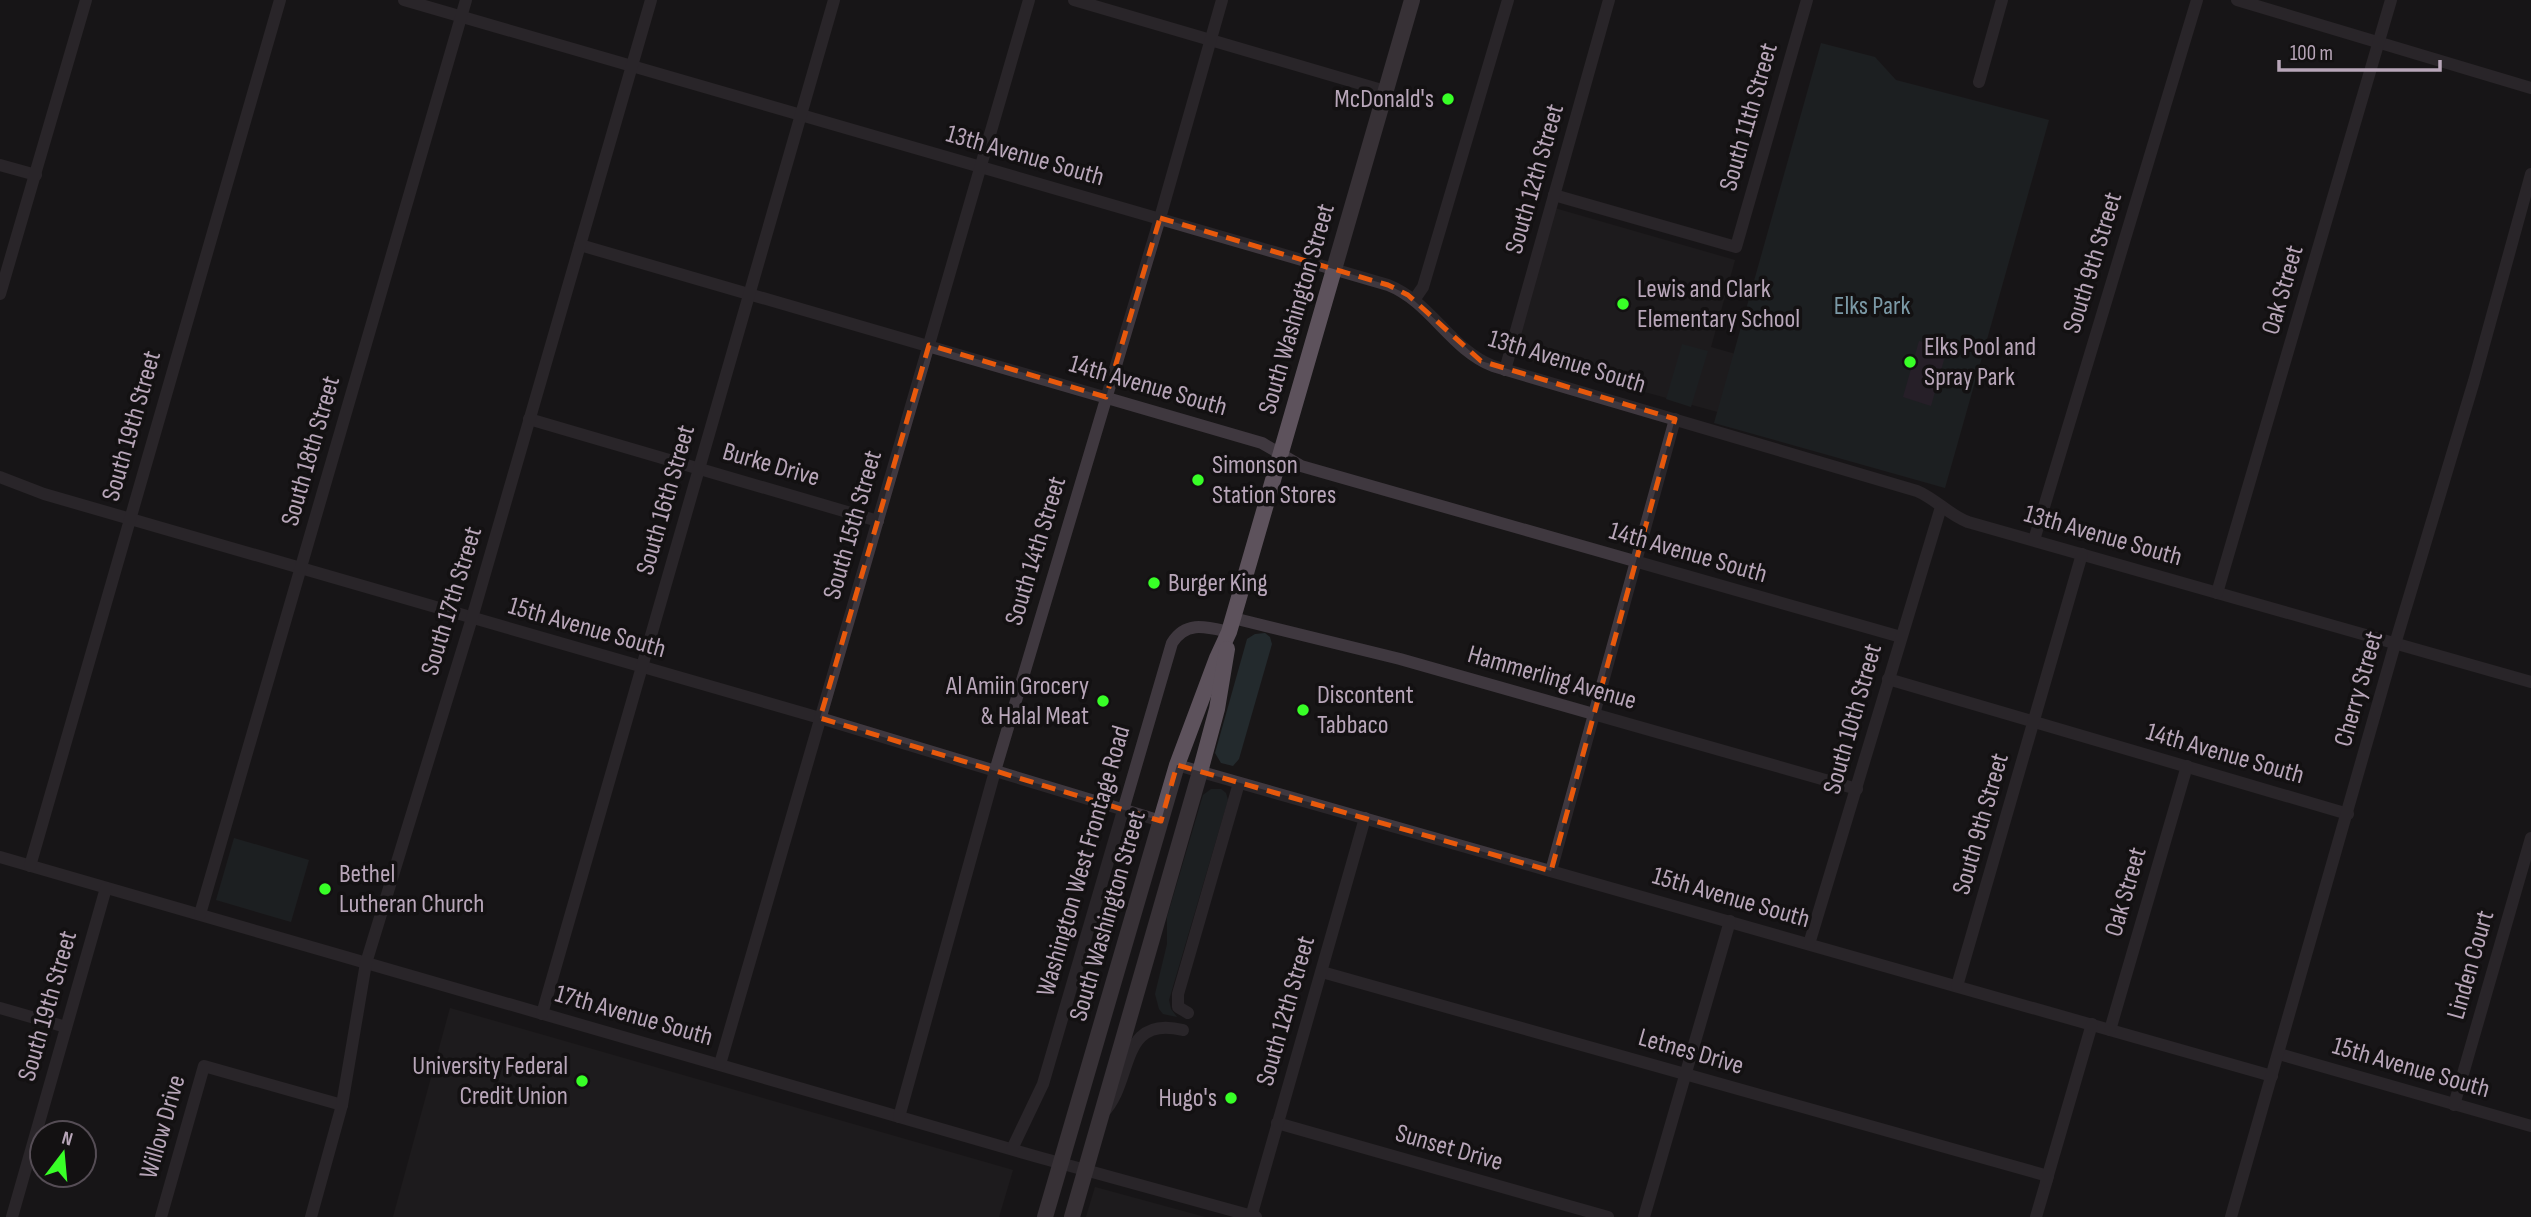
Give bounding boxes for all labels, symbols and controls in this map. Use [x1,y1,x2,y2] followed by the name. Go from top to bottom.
[2279,28,2440,72] scale bar
[1713,40,1785,194] street label: South 11th Street
[2290,41,2333,66] text: 100 m
[1334,84,1434,115] place label: McDonald's
[1440,91,1456,107] marker: McDonald's
[1499,101,1571,257] street label: South 12th Street
[943,119,1107,193] street label: 13th Avenue South
[2057,189,2129,337] street label: South 9th Street
[1252,200,1342,418] street label: South Washington Street
[2255,242,2311,338] street label: Oak Street
[1637,274,1800,335] place label: Lewis and Clark Elementary School
[1834,291,1910,322] park label: Elks Park
[1615,296,1631,312] marker: Lewis and Clark Elementary School
[1485,323,1649,401] street label: 13th Avenue South
[1924,332,2036,393] place label: Elks Pool and Spray Park
[96,347,168,505] street label: South 19th Street
[1066,349,1230,423] street label: 14th Avenue South
[1902,354,1918,370] marker: Elks Pool and Spray Park
[275,372,347,530] street label: South 18th Street
[630,421,702,579] street label: South 16th Street
[719,436,823,494] street label: Burke Drive
[817,447,889,603] street label: South 15th Street
[1212,450,1336,511] place label: Simonson Station Stores
[1190,472,1206,488] marker: Simonson Station Stores
[999,473,1073,629] street label: South 14th Street
[2021,499,2185,573] street label: 13th Avenue South
[1606,516,1770,590] street label: 14th Avenue South
[415,523,489,679] street label: South 17th Street
[1168,568,1268,599] place label: Burger King
[1146,575,1162,591] marker: Burger King
[505,591,669,665] street label: 15th Avenue South
[2328,628,2390,750] street label: Cherry Street
[1464,639,1640,717] street label: Hammerling Avenue
[1817,640,1889,798] street label: South 10th Street
[945,671,1089,732] place label: Al Amiin Grocery & Halal Meat
[1317,680,1414,741] place label: Discontent Tabbaco
[1095,693,1111,709] marker: Al Amiin Grocery & Halal Meat
[1295,702,1311,718] marker: Discontent Tabbaco
[2143,717,2307,791] street label: 14th Avenue South
[1031,722,1137,1000] street label: Washington West Frontage Road
[1946,750,2016,898] street label: South 9th Street
[1063,807,1153,1025] street label: South Washington Street
[2098,844,2154,940] street label: Oak Street
[339,859,485,920] place label: Bethel Lutheran Church
[1649,861,1813,935] street label: 15th Avenue South
[317,881,333,897] marker: Bethel Lutheran Church
[2441,907,2501,1023] street label: Linden Court
[12,927,84,1085] street label: South 19th Street
[1250,933,1322,1089] street label: South 12th Street
[552,979,716,1053] street label: 17th Avenue South
[1635,1022,1747,1082] street label: Letnes Drive
[2329,1031,2493,1105] street label: 15th Avenue South
[412,1051,568,1112] place label: University Federal Credit Union
[133,1072,193,1182] street label: Willow Drive
[574,1073,590,1089] marker: University Federal Credit Union
[1158,1083,1217,1114] place label: Hugo's
[1223,1090,1239,1106] marker: Hugo's
[1392,1118,1506,1178] street label: Sunset Drive
[28,1119,98,1189] north arrow
[59,1127,75,1152] text: N

